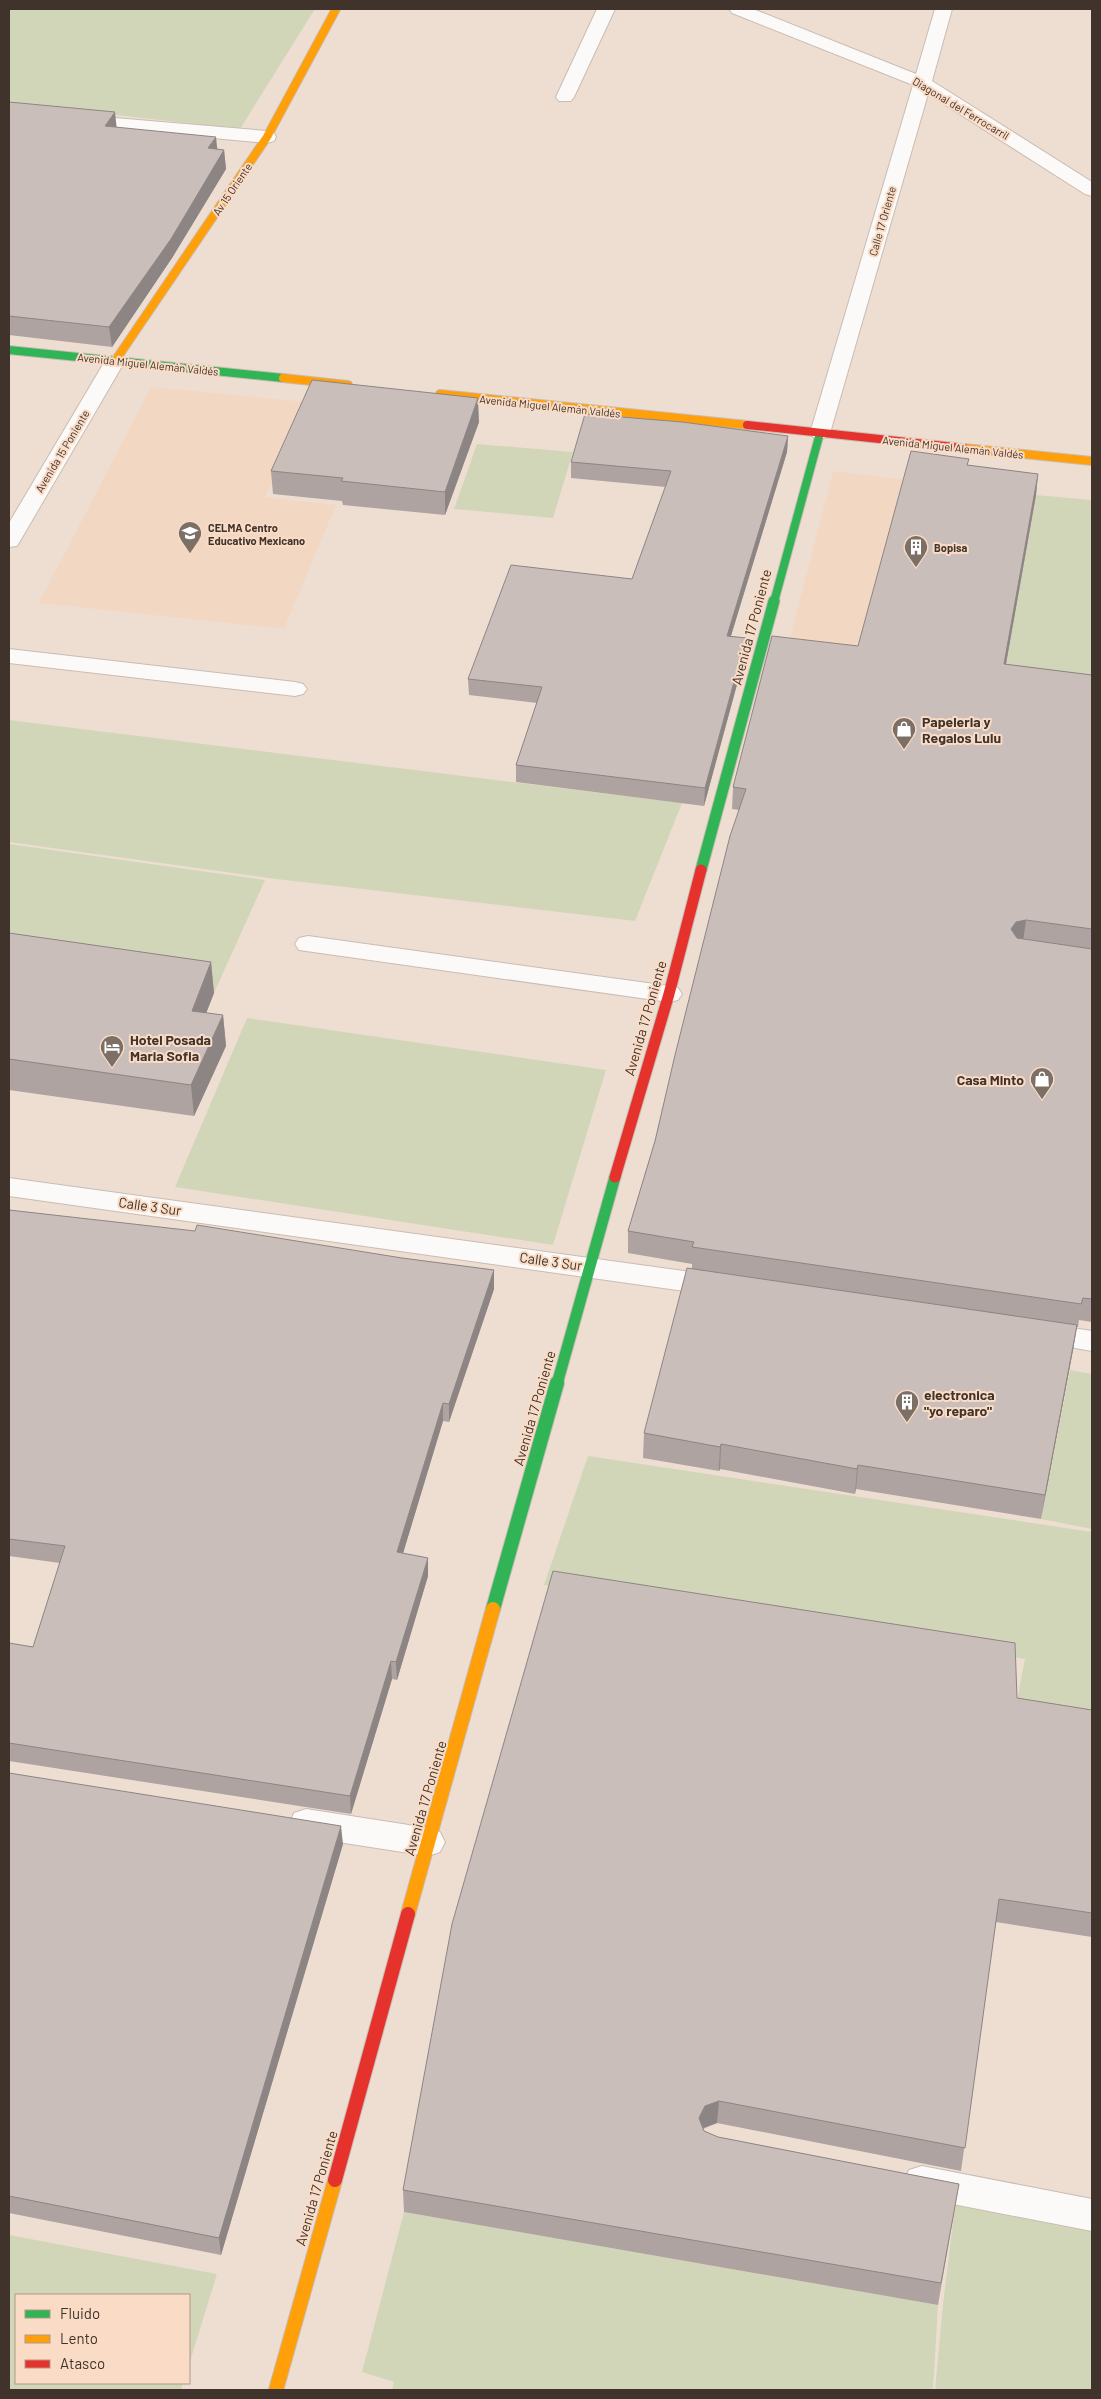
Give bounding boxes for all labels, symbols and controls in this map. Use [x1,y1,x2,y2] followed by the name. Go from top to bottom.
[910,74,1012,142] street label: Diagonal del Ferrocarril
[210,160,254,218] street label: Av 15 Oriente
[866,185,898,257] street label: Calle 17 Oriente
[77,350,219,378] street label: Avenida Miguel Alemán Valdés
[479,392,621,420] street label: Avenida Miguel Alemán Valdés
[32,407,92,495] street label: Avenida 15 Poniente
[882,433,1024,461] street label: Avenida Miguel Alemán Valdés
[177,520,203,554] school or university icon: CELMA Centro Educativo Mexicano
[208,521,305,547] place label: CELMA Centro Educativo Mexicano
[903,534,929,568] building icon: Bopisa
[934,541,968,554] place label: Bopisa
[727,567,775,687] street label: Avenida 17 Poniente
[922,713,1001,746] place label: Papeleria y Regalos Lulu
[891,716,917,750] shop icon: Papeleria y Regalos Lulu
[620,958,670,1078] street label: Avenida 17 Poniente
[130,1031,211,1064] place label: Hotel Posada Maria Sofia
[99,1034,125,1068] hotel icon: Hotel Posada Maria Sofia
[1029,1066,1055,1100] shop icon: Casa Minto
[957,1071,1024,1088] place label: Casa Minto
[118,1193,182,1219] street label: Calle 3 Sur
[519,1248,583,1274] street label: Calle 3 Sur
[509,1348,559,1468] street label: Avenida 17 Poniente
[924,1386,995,1419] place label: electronica "yo reparo"
[894,1389,920,1423] building icon: electronica "yo reparo"
[400,1738,450,1858] street label: Avenida 17 Poniente
[291,2128,341,2248] street label: Avenida 17 Poniente
[15,2294,190,2384] legend
[60,2304,100,2322] text: Fluido
[60,2329,98,2347] text: Lento
[60,2354,105,2372] text: Atasco

